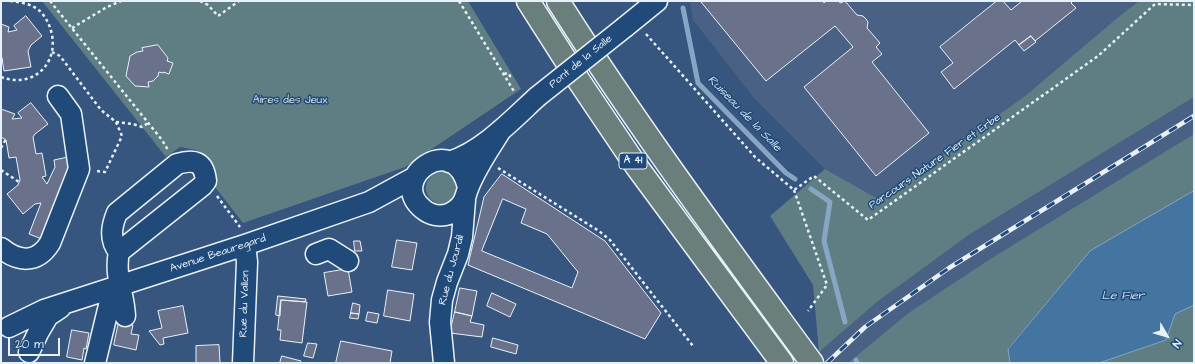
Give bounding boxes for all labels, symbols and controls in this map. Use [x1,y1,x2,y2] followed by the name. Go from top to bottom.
[547,33,615,91] street label: Pont de la Salle
[704,73,784,155] water label: Ruiseau de la Salle
[253,94,327,108] park label: Aires des Jeux
[867,111,1003,213] street label: Parcours Nature Fier et Erbe
[619,153,647,169] road number: A 41
[168,232,268,276] street label: Avenue Beauregard
[436,233,468,307] street label: Rue du Jourdil
[237,270,253,338] street label: Rue du Vallon
[1102,289,1144,303] water label: Le Fier
[1147,316,1187,356] north arrow
[10,330,62,356] scale bar
[15,336,44,353] text: 20 m
[1169,336,1185,351] text: N

